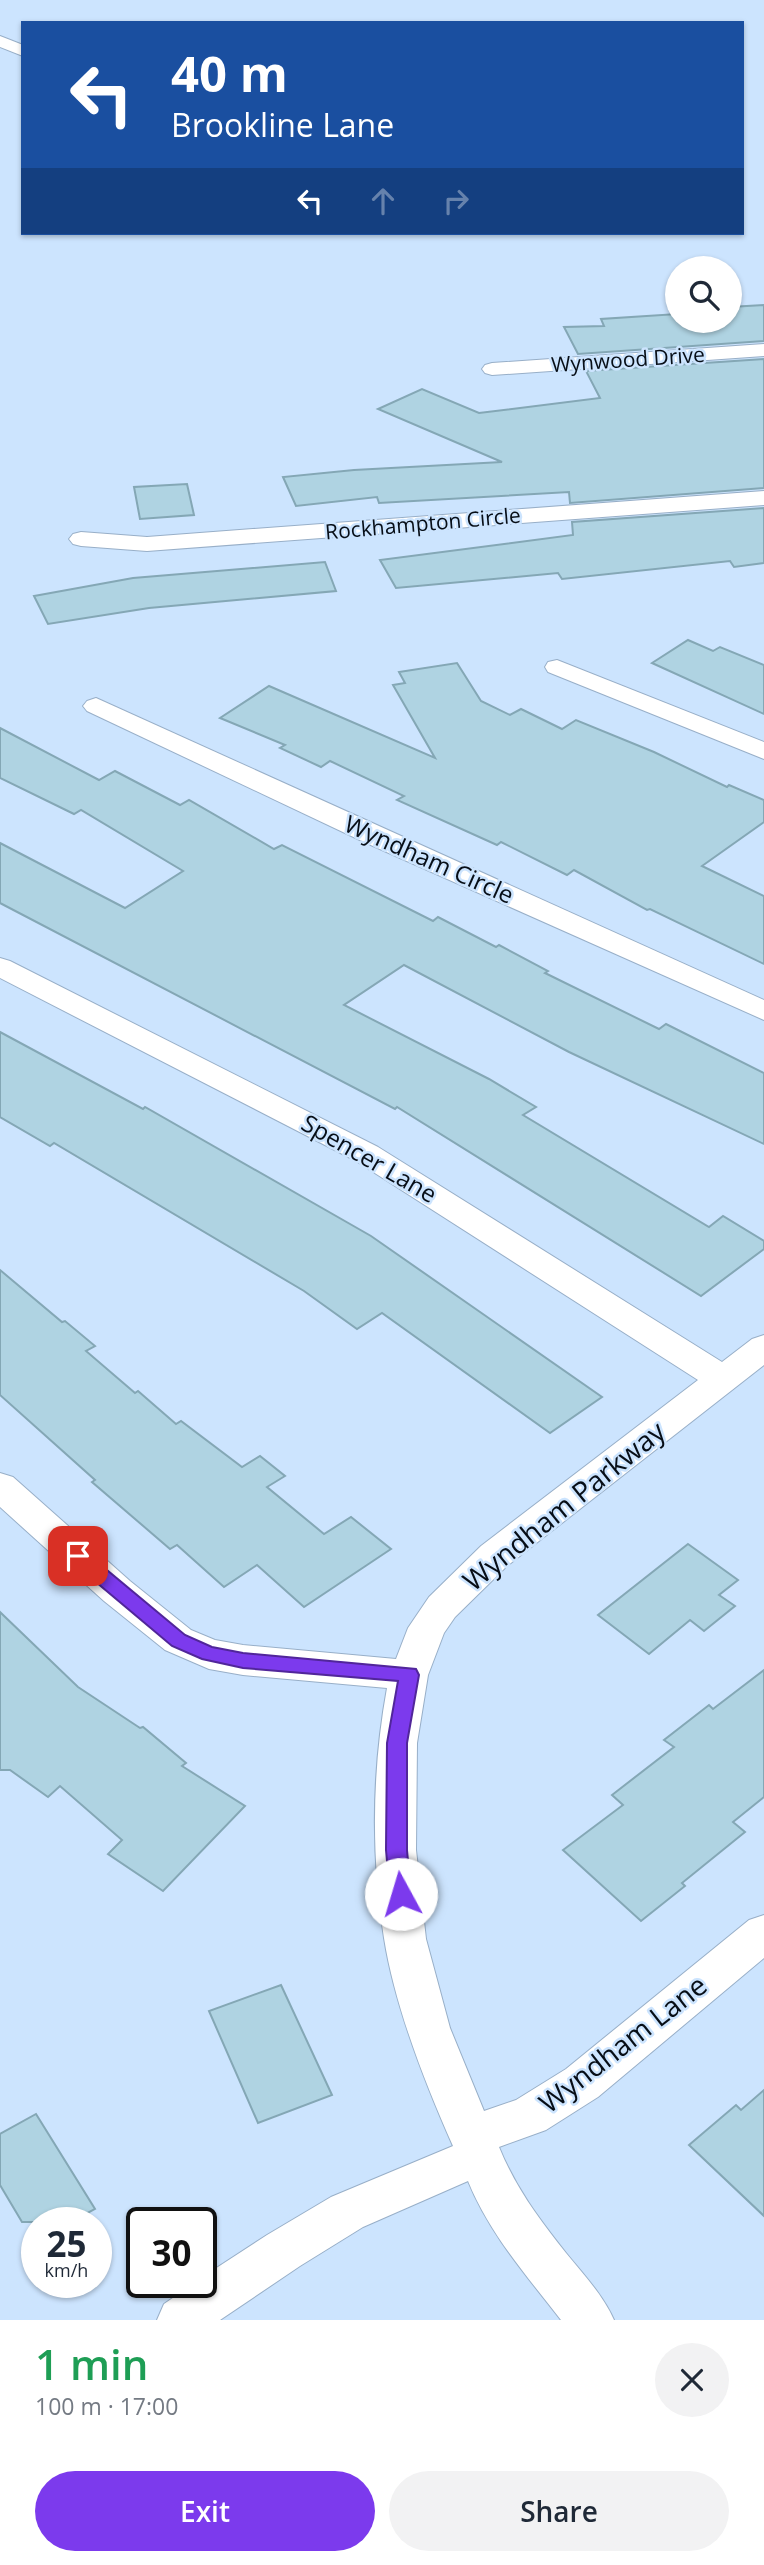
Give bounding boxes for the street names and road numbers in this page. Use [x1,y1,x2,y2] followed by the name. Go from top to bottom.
[550,340,706,378] street label: Wynwood Drive
[324,501,522,546] street label: Rockhampton Circle
[340,807,520,911] street label: Wyndham Circle
[296,1106,443,1210] street label: Spencer Lane
[454,1411,673,1599] street label: Wyndham Parkway
[531,1966,714,2121] street label: Wyndham Lane

